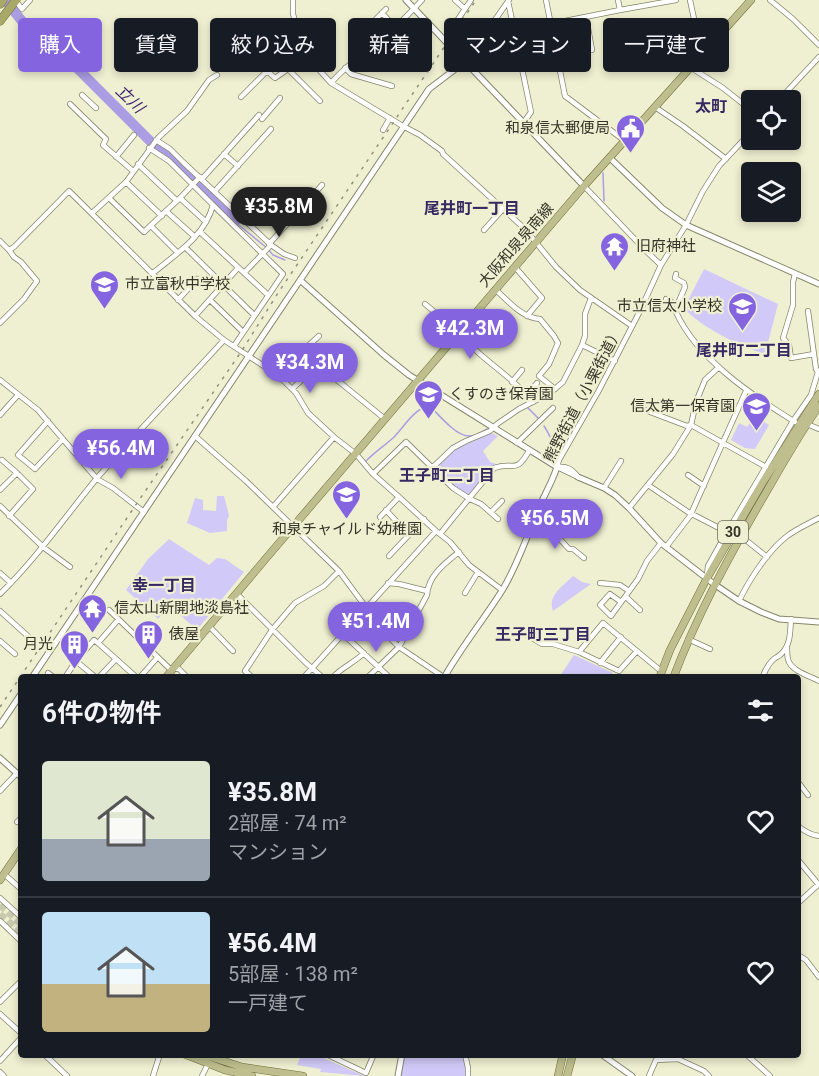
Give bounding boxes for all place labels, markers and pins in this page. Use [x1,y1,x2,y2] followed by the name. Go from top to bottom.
[615,112,647,154] public building icon: 和泉信太郵便局
[505,119,610,137] place label: 和泉信太郵便局
[230,187,328,238] pin: ¥35.8M
[599,230,631,272] temple icon: 旧府神社
[636,237,696,255] place label: 旧府神社
[88,268,120,310] school or university icon: 市立富秋中学校
[125,275,230,293] place label: 市立富秋中学校
[727,290,759,332] school or university icon: 市立信太小学校
[617,297,722,315] place label: 市立信太小学校
[421,309,519,360] pin: ¥42.3M
[261,343,359,394] pin: ¥34.3M
[412,378,444,420] school or university icon: くすのき保育園
[449,385,554,403] place label: くすのき保育園
[740,390,772,432] school or university icon: 信太第一保育園
[630,397,735,415] place label: 信太第一保育園
[72,429,170,480] pin: ¥56.4M
[331,478,363,520] school or university icon: 和泉チャイルド幼稚園
[506,499,604,550] pin: ¥56.5M
[272,520,422,538] place label: 和泉チャイルド幼稚園
[77,592,109,634] temple icon: 信太山新開地淡島社
[114,599,249,617] place label: 信太山新開地淡島社
[327,602,425,653] pin: ¥51.4M
[132,618,164,660] building icon: 俵屋
[169,625,199,643] place label: 俵屋
[58,628,90,670] building icon: 月光
[23,635,53,653] place label: 月光

